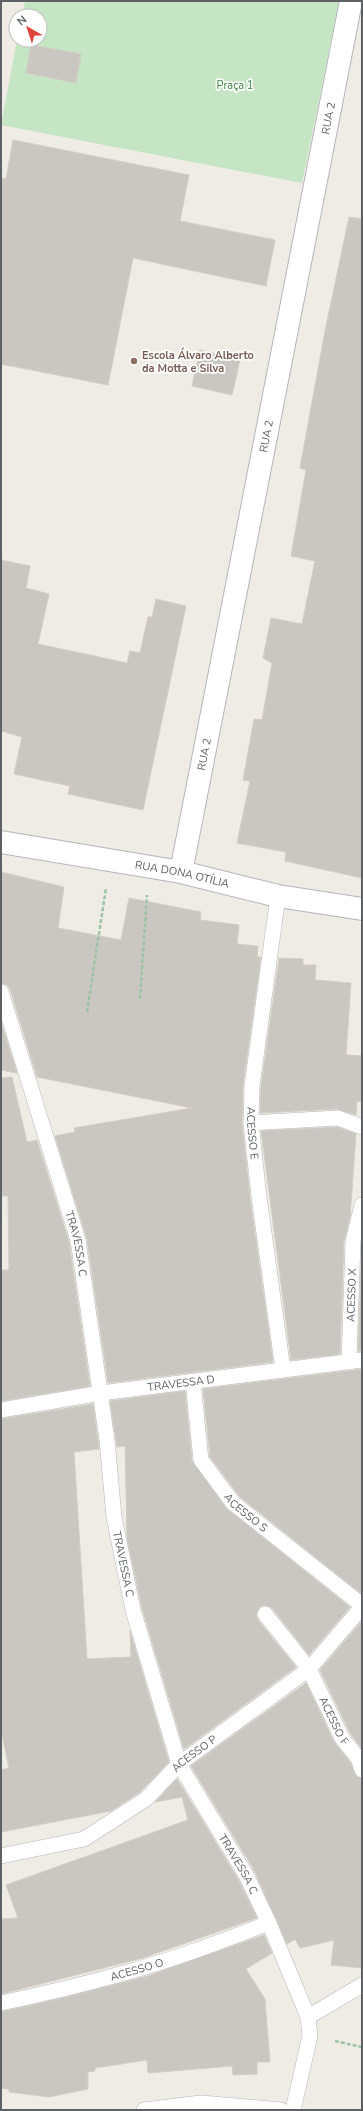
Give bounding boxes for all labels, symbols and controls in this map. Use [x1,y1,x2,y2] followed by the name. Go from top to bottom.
[8,8,48,48] north arrow
[14,12,30,29] text: N
[217,78,253,93] park label: Praça 1
[318,101,339,136] street label: RUA 2
[142,347,254,376] place label: Escola Álvaro Alberto da Motta e Silva
[129,356,139,366] marker: Escola Álvaro Alberto da Motta e Silva
[256,419,277,454] street label: RUA 2
[193,737,214,772] street label: RUA 2
[134,857,231,891] street label: RUA DONA OTÍLIA
[243,1107,262,1160] street label: ACESSO E
[62,1209,91,1278] street label: TRAVESSA C
[343,1267,360,1322] street label: ACESSO X
[146,1371,215,1395] street label: TRAVESSA D
[221,1490,271,1535] street label: ACESSO S
[110,1530,138,1598] street label: TRAVESSA C
[316,1694,352,1748] street label: ACESSO F
[168,1731,220,1775] street label: ACESSO P
[215,1831,261,1896] street label: TRAVESSA C
[108,1954,165,1984] street label: ACESSO O

